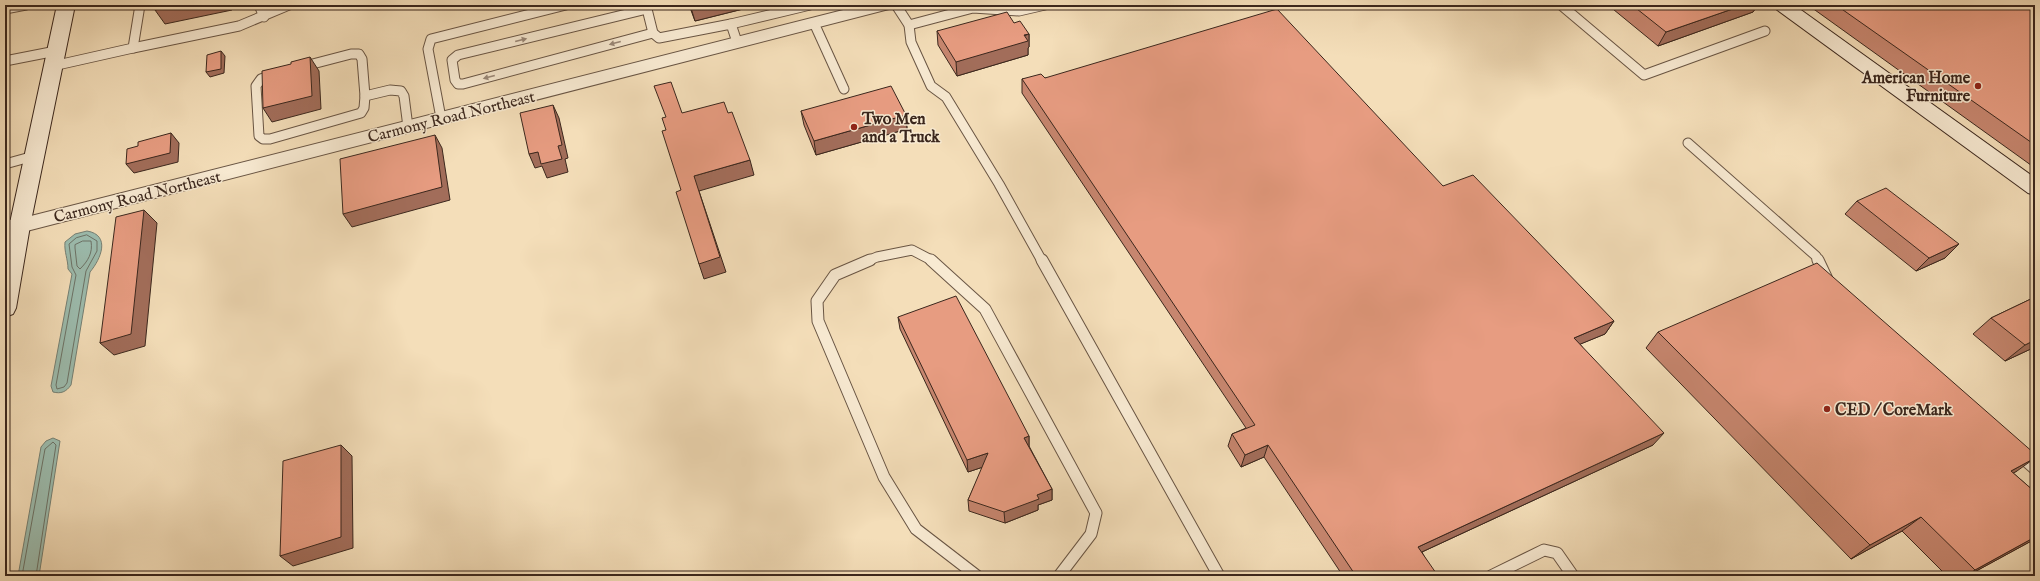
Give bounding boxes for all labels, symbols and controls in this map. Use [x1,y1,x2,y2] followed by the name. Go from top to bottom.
[515,36,527,42] one-way arrow
[609,40,621,46] one-way arrow
[1861,69,1971,107] place label: American Home Furniture
[483,74,495,80] one-way arrow
[1973,81,1983,91] marker: American Home Furniture
[366,87,538,148] street label: Carmony Road Northeast
[861,110,940,148] place label: Two Men and a Truck
[849,122,859,132] marker: Two Men and a Truck
[52,167,224,228] street label: Carmony Road Northeast
[1835,401,1953,421] place label: CED / CoreMark
[1822,404,1832,414] marker: CED / CoreMark

